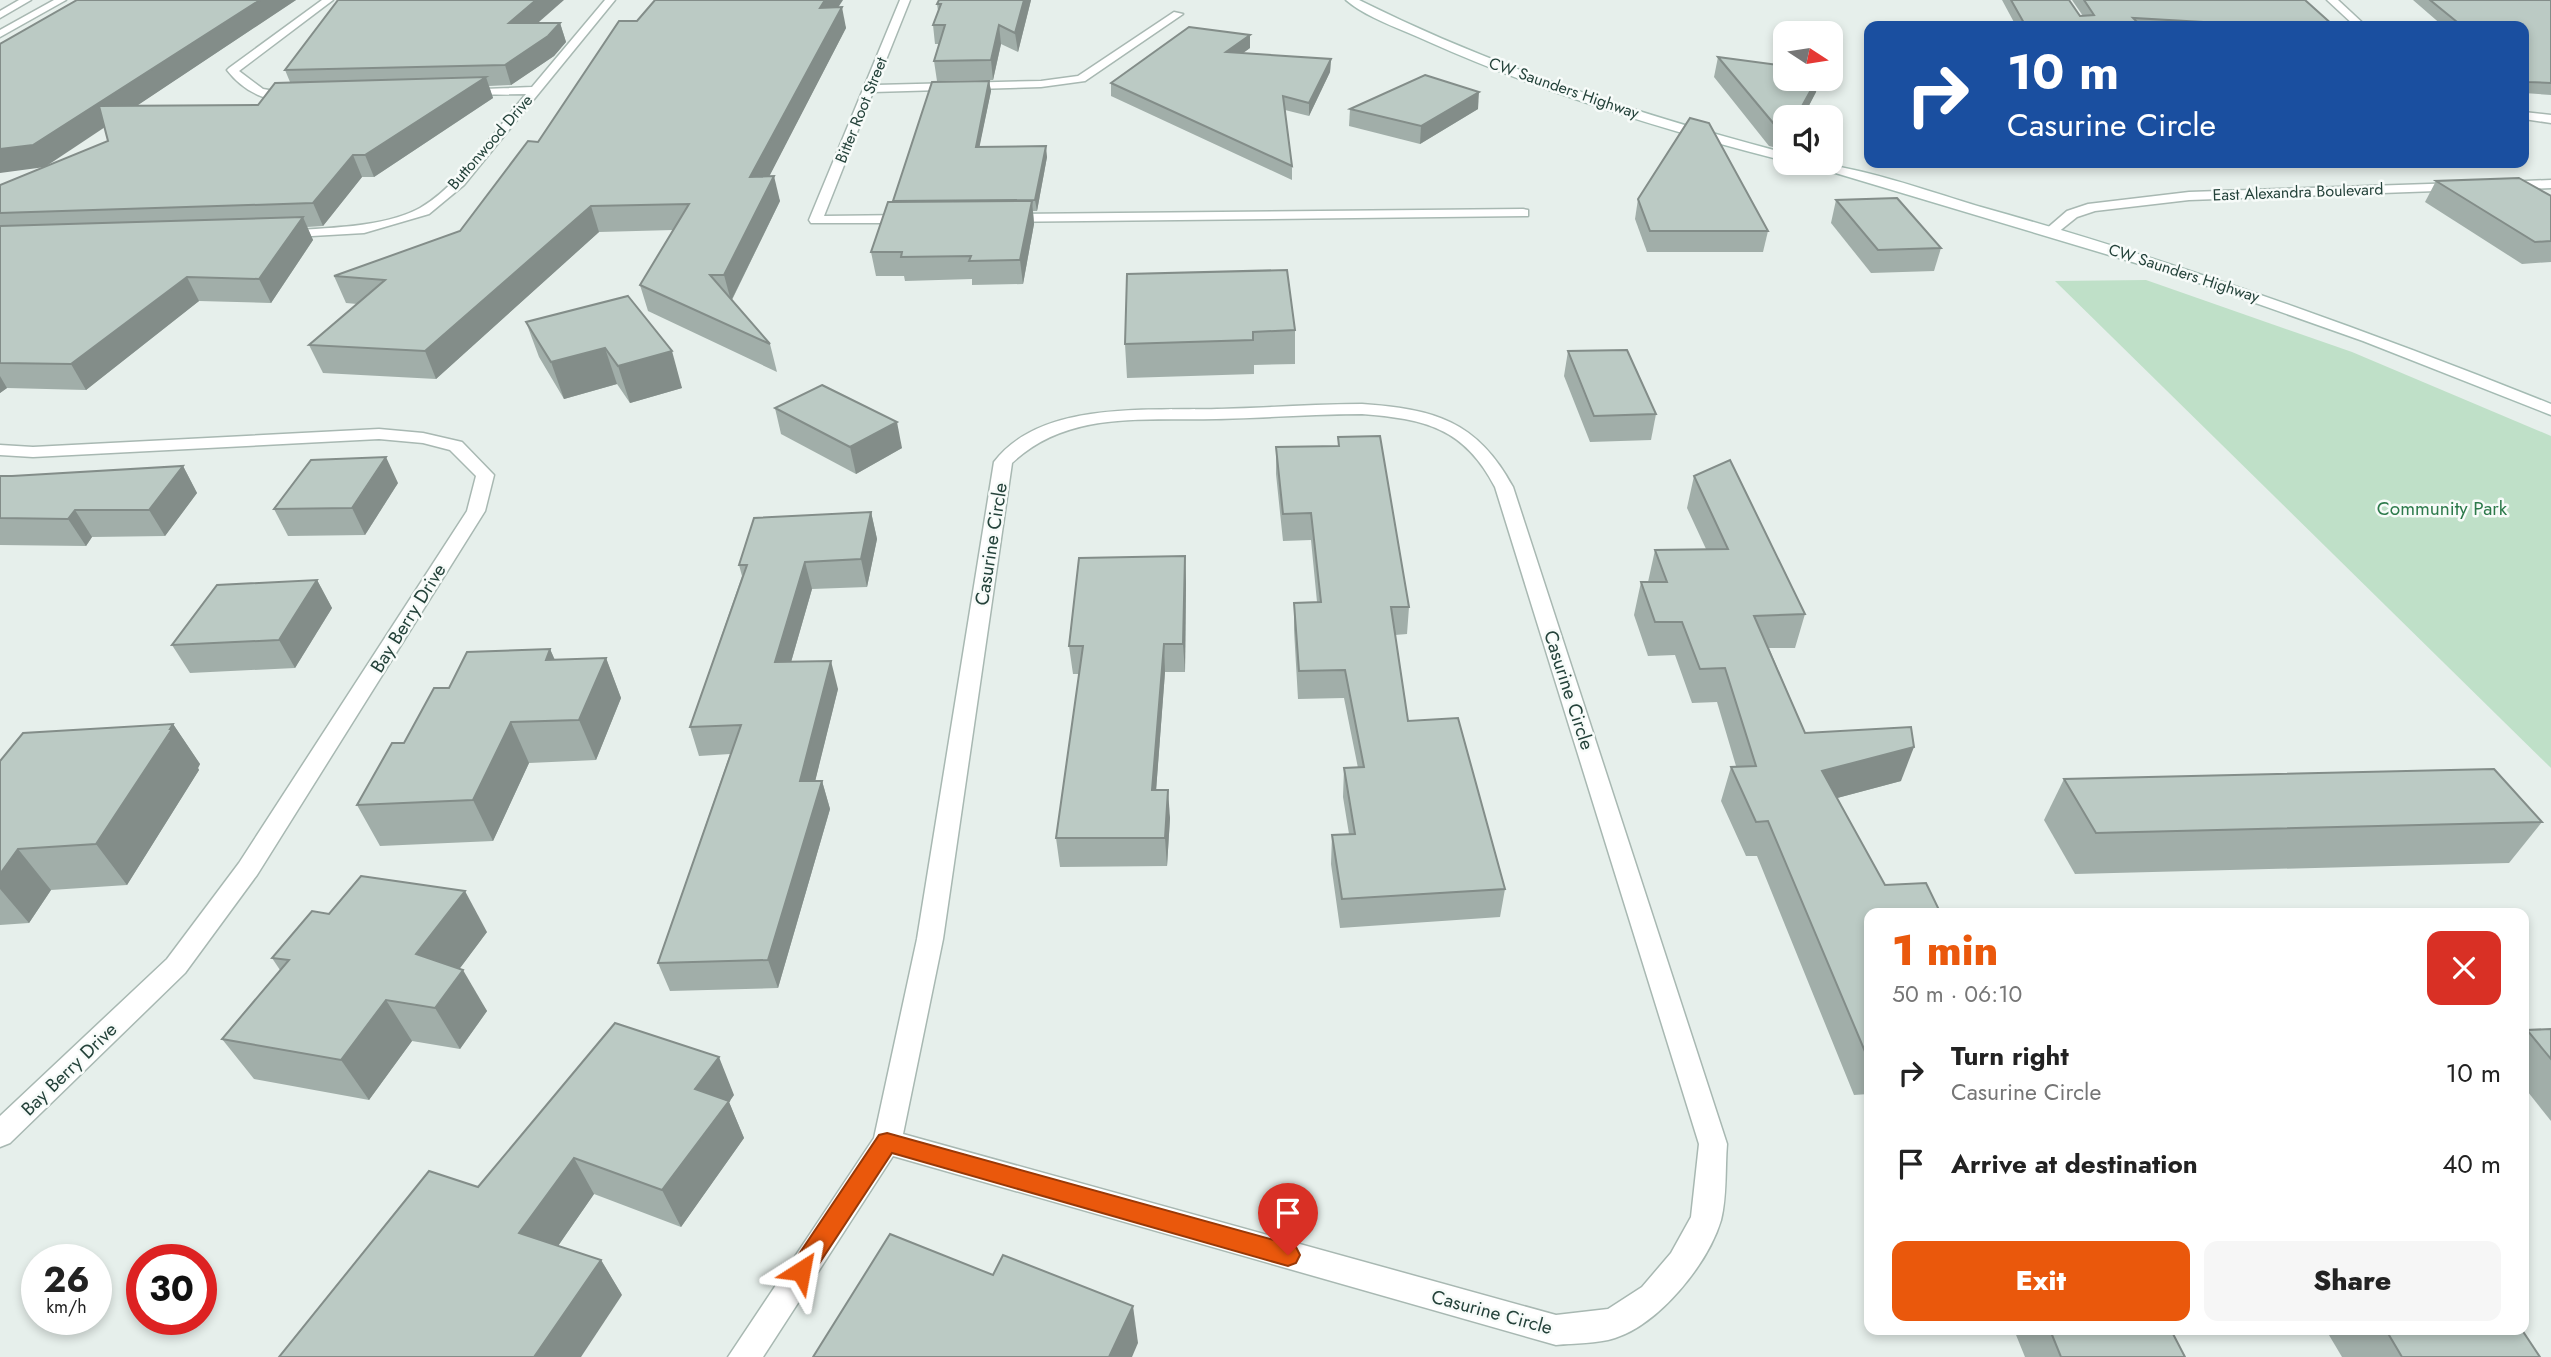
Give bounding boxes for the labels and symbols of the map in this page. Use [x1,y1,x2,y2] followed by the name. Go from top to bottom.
[1773,21,1843,91] north arrow
[1486,52,1643,125] street label: CW Saunders Highway
[829,53,893,166] street label: Bitter Root Street
[442,89,538,195] street label: Buttonwood Drive
[2212,178,2384,206] street label: East Alexandra Boulevard
[2106,238,2263,309] street label: CW Saunders Highway
[968,480,1014,607] street label: Casurine Circle
[2377,495,2508,522] park label: Community Park
[364,558,452,678] street label: Bay Berry Drive
[1537,627,1601,753] street label: Casurine Circle
[15,1016,123,1122] street label: Bay Berry Drive
[1258,1183,1318,1255] pin
[764,1234,838,1308] position arrow
[126,1244,217,1335] speed limit sign: 30
[1429,1283,1556,1341] street label: Casurine Circle

